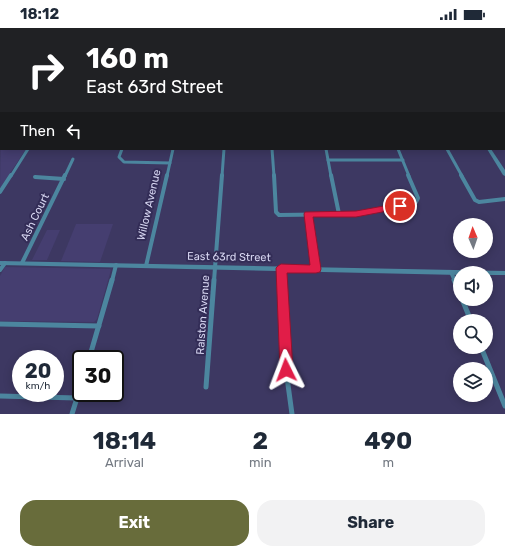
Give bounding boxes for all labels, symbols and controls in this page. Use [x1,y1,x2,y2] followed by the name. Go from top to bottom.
[20,5,59,23] text: 18:12
[86,42,169,75] text: 160 m
[20,44,72,96] icon: right
[86,76,223,98] text: East 63rd Street
[63,120,85,142] icon: left
[20,122,55,140] text: Then
[135,168,163,242] street label: Willow Avenue
[383,189,417,223] pin
[18,191,52,243] street label: Ash Court
[389,195,411,217] icon: arrive
[453,218,493,258] north arrow
[453,218,493,402] map controls
[187,250,272,264] street label: East 63rd Street
[453,266,493,306] button: sound
[194,275,212,355] street label: Ralston Avenue
[453,314,493,354] button: search
[265,349,307,391] position arrow
[72,350,124,402] speed limit sign: 30
[25,359,51,383] text: 20
[453,362,493,402] button: layers
[26,380,50,392] text: km/h
[93,427,156,455] text: 18:14
[252,427,268,455] text: 2
[364,427,412,455] text: 490
[105,455,144,470] text: Arrival
[249,455,272,470] text: min
[382,455,394,470] text: m
[20,500,249,546] button: Exit
[257,500,485,546] button: Share

